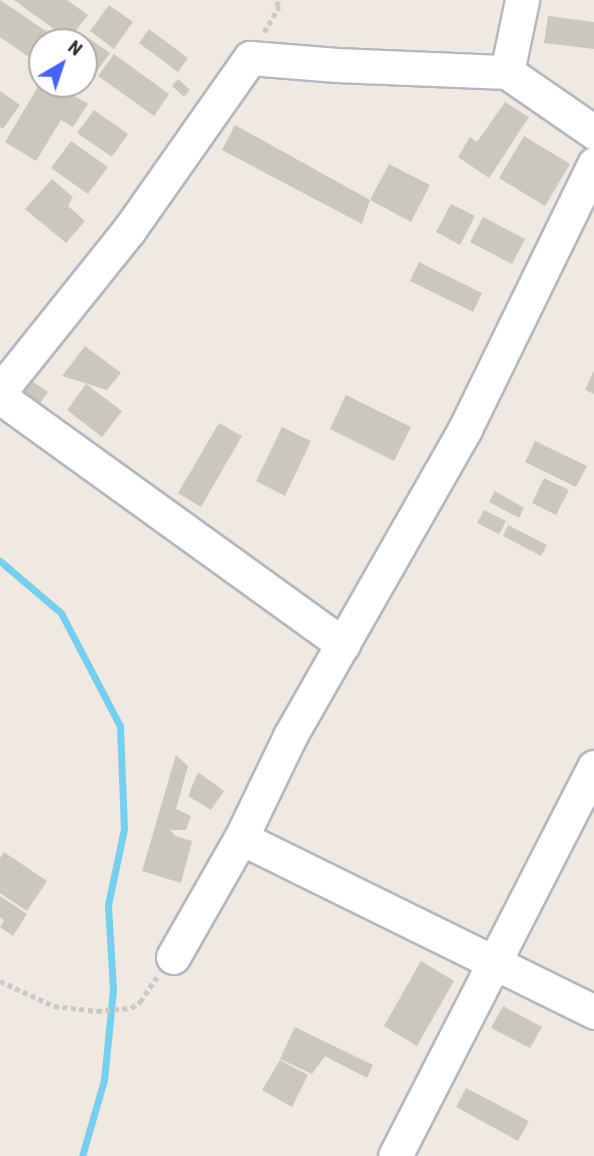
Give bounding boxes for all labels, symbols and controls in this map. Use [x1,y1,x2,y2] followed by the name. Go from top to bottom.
[28,28,98,98] north arrow
[64,35,87,60] text: N

